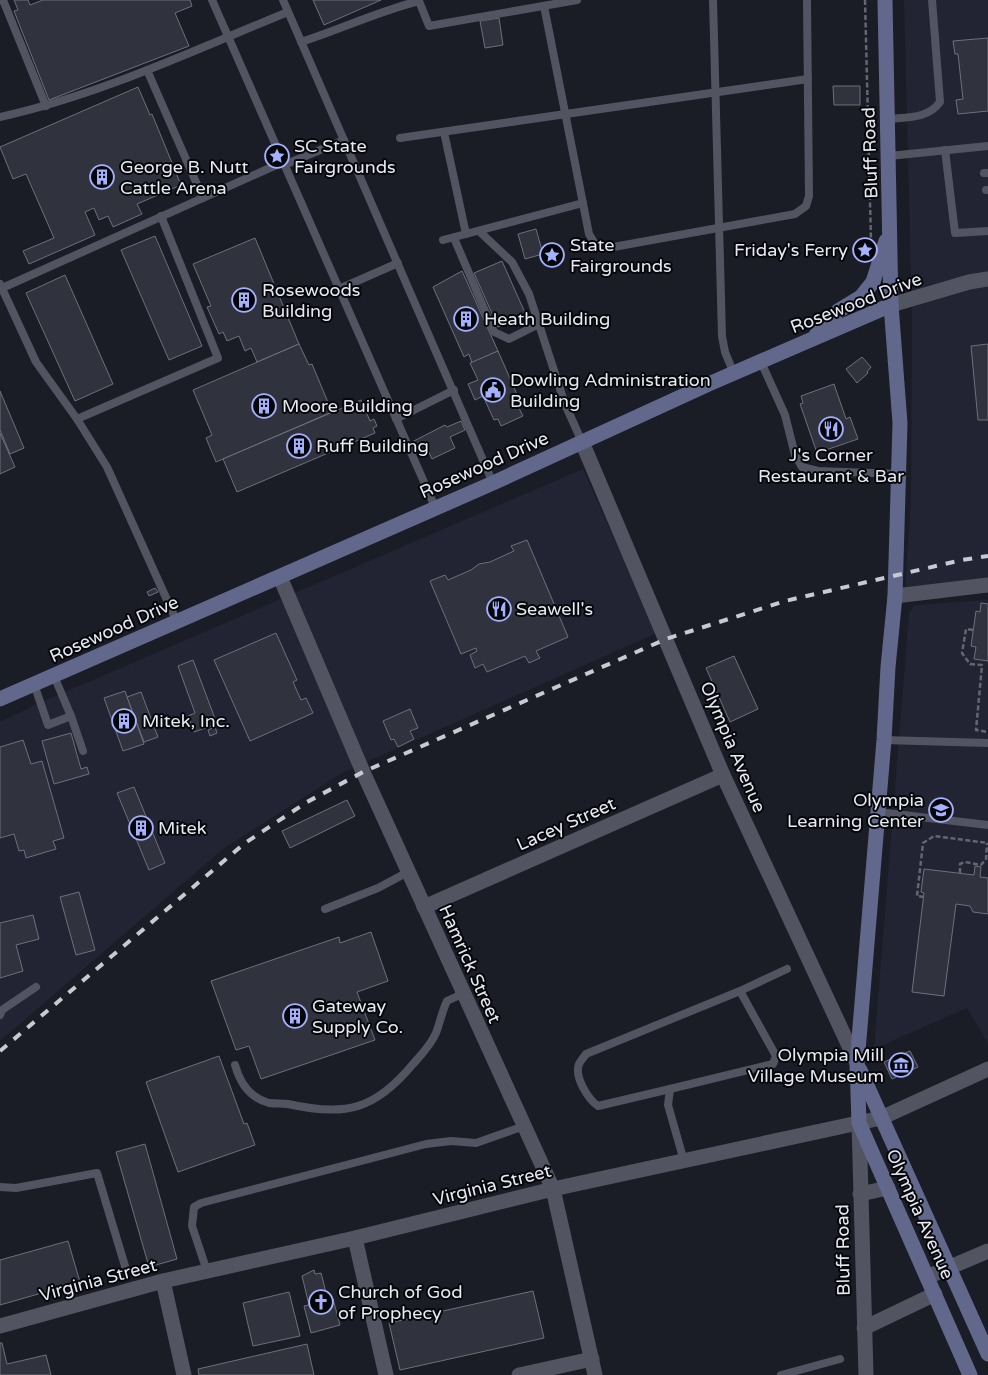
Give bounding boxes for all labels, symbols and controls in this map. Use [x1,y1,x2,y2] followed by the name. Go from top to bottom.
[857,107,883,199] street label: Bluff Road
[294,135,396,178] place label: SC State Fairgrounds
[264,143,290,169] place icon: SC State Fairgrounds
[120,156,248,199] place label: George B. Nutt Cattle Arena
[89,164,115,190] building icon: George B. Nutt Cattle Arena
[570,234,672,277] place label: State Fairgrounds
[852,237,878,263] place icon: Friday's Ferry
[734,239,848,261] place label: Friday's Ferry
[539,242,565,268] place icon: State Fairgrounds
[787,268,925,338] street label: Rosewood Drive
[262,279,361,322] place label: Rosewoods Building
[231,287,257,313] building icon: Rosewoods Building
[453,306,479,332] building icon: Heath Building
[484,308,610,330] place label: Heath Building
[510,369,711,412] place label: Dowling Administration Building
[480,377,506,403] public building icon: Dowling Administration Building
[251,393,277,419] building icon: Moore Building
[282,395,413,417] place label: Moore Building
[818,416,844,442] restaurant icon: J's Corner Restaurant & Bar
[416,427,552,503] street label: Rosewood Drive
[286,433,312,459] building icon: Ruff Building
[316,435,429,457] place label: Ruff Building
[758,444,904,487] place label: J's Corner Restaurant & Bar
[46,591,182,667] street label: Rosewood Drive
[486,596,512,622] restaurant icon: Seawell's
[516,598,593,620] place label: Seawell's
[695,678,771,816] street label: Olympia Avenue
[111,708,137,734] building icon: Mitek, Inc.
[142,710,230,732] place label: Mitek, Inc.
[787,789,924,832] place label: Olympia Learning Center
[513,792,619,856] street label: Lacey Street
[928,797,954,823] school or university icon: Olympia Learning Center
[128,815,154,841] building icon: Mitek
[158,817,207,839] place label: Mitek
[434,901,506,1027] street label: Hamrick Street
[312,995,403,1038] place label: Gateway Supply Co.
[282,1003,308,1029] building icon: Gateway Supply Co.
[747,1044,884,1087] place label: Olympia Mill Village Museum
[888,1052,914,1078] museum icon: Olympia Mill Village Museum
[881,1145,959,1283] street label: Olympia Avenue
[431,1160,553,1210] street label: Virginia Street
[831,1204,855,1296] street label: Bluff Road
[37,1254,159,1306] street label: Virginia Street
[338,1281,463,1324] place label: Church of God of Prophecy
[308,1289,334,1315] church icon: Church of God of Prophecy

